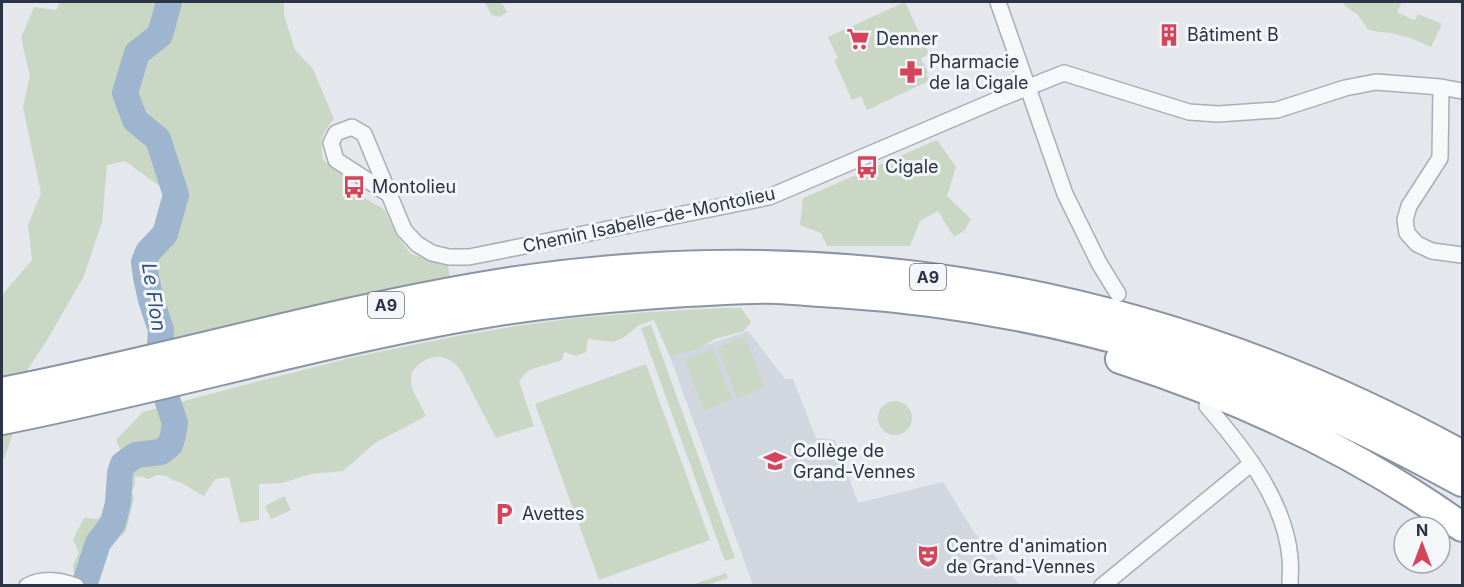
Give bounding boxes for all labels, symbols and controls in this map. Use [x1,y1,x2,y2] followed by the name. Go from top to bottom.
[1156,22,1182,48] building icon: Bâtiment B
[1187,24,1279,45] place label: Bâtiment B
[845,26,871,52] supermarket icon: Denner
[876,28,938,49] place label: Denner
[929,51,1029,93] place label: Pharmacie de la Cigale
[898,59,924,85] pharmacy icon: Pharmacie de la Cigale
[854,154,880,180] bus stop icon: Cigale
[885,156,939,177] place label: Cigale
[341,174,367,200] bus stop icon: Montolieu
[372,176,456,197] place label: Montolieu
[521,182,777,257] street label: Chemin Isabelle-de-Montolieu
[137,261,171,333] water label: Le Flon
[910,264,946,290] road number: A9
[368,292,404,318] road number: A9
[793,440,916,482] place label: Collège de Grand-Vennes
[762,448,788,474] school or university icon: Collège de Grand-Vennes
[491,501,517,527] parking icon: Avettes
[522,503,585,524] place label: Avettes
[1392,515,1452,575] north arrow
[1416,520,1428,540] text: N
[946,535,1107,577] place label: Centre d'animation de Grand-Vennes
[915,543,941,569] theatre icon: Centre d'animation de Grand-Vennes

